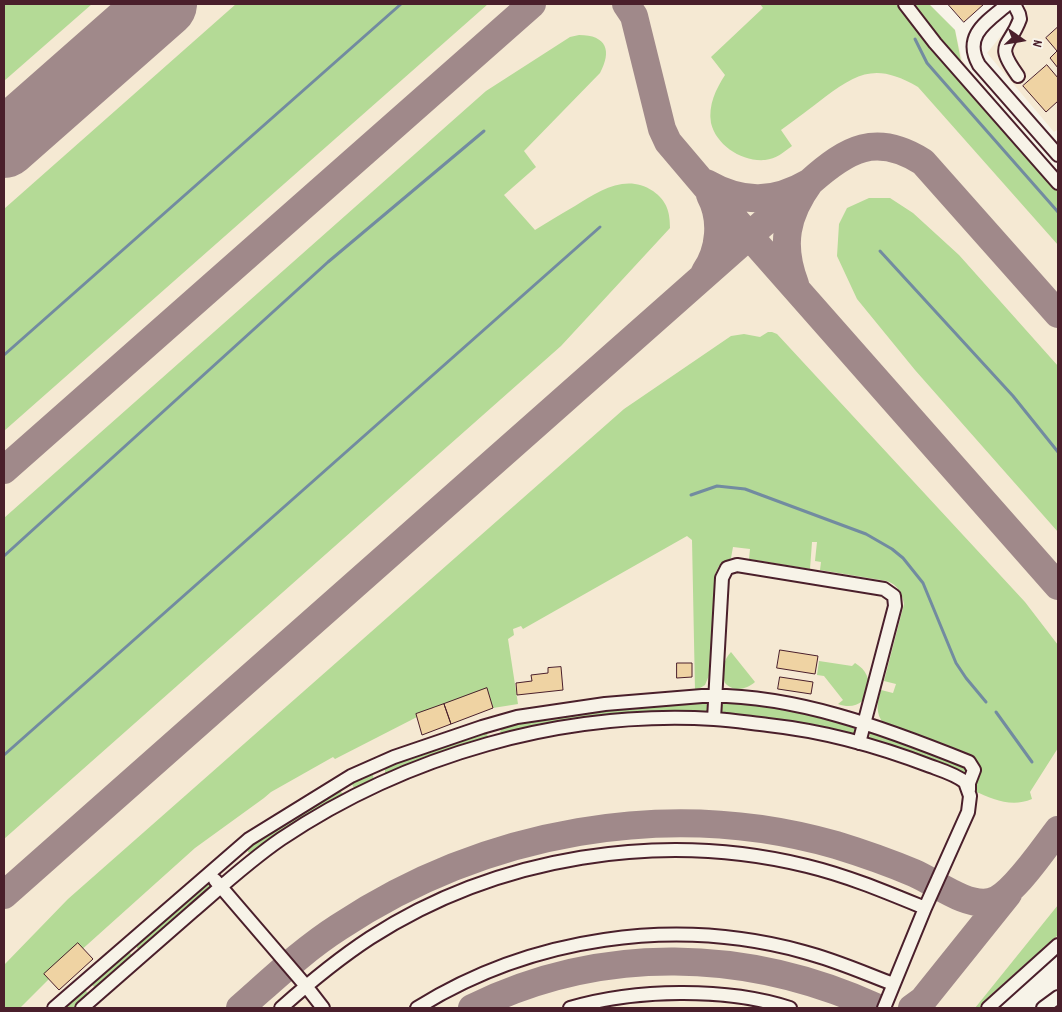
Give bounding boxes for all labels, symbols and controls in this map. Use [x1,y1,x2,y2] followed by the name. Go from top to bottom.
[997,15,1047,65] north arrow
[1026,38,1047,49] text: N

